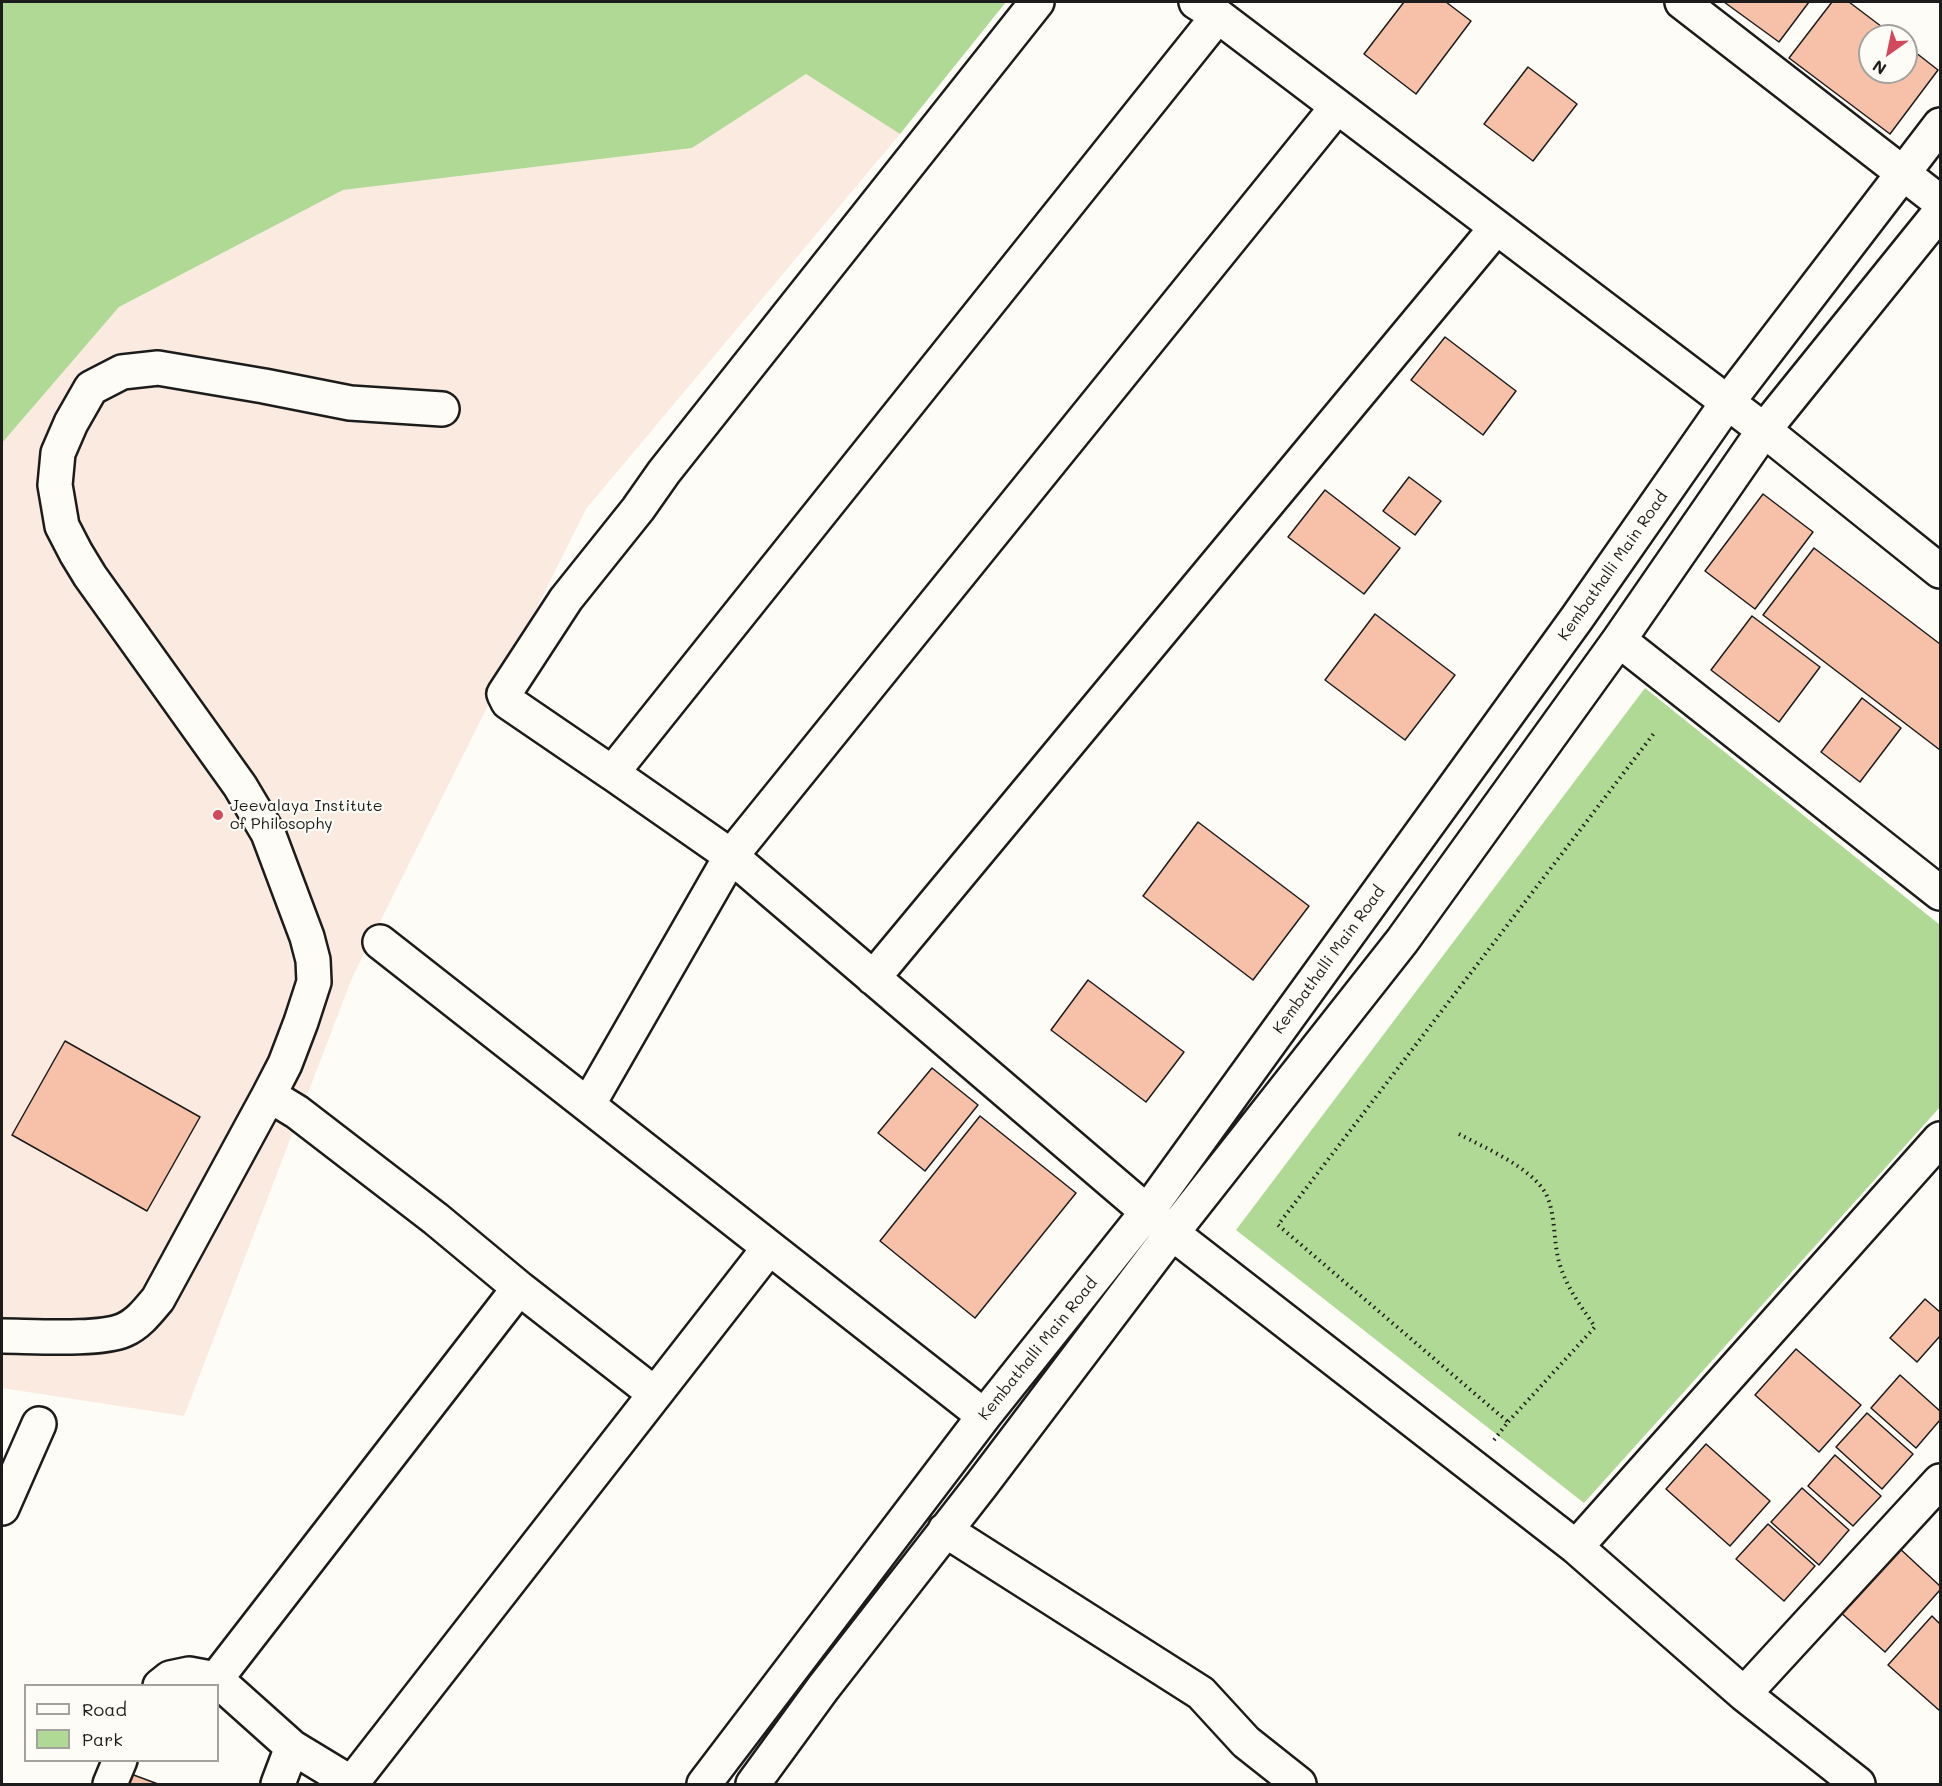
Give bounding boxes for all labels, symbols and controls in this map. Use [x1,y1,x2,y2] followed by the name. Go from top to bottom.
[1858,24,1918,84] north arrow
[1868,56,1890,80] text: N
[1554,488,1672,644] street label: Kembathalli Main Road
[230,796,383,834] place label: Jeevalaya Institute of Philosophy
[211,808,225,822] marker: Jeevalaya Institute of Philosophy
[1269,882,1389,1038] street label: Kembathalli Main Road
[975,1274,1101,1424] street label: Kembathalli Main Road
[24,1684,219,1762] legend
[82,1697,127,1721] text: Road
[82,1727,123,1751] text: Park

